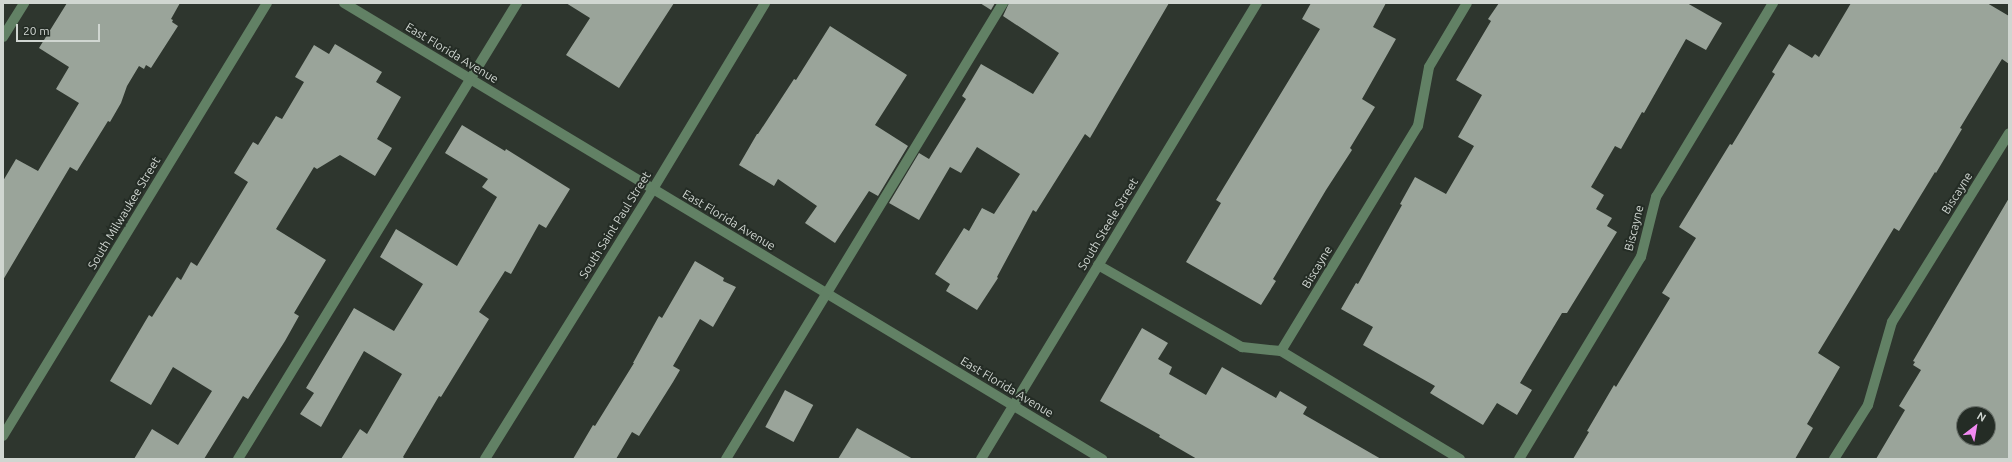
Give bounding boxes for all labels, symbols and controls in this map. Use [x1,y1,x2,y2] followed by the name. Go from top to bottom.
[18,16,102,42] scale bar
[403,20,501,86] street label: East Florida Avenue
[23,24,50,37] text: 20 m
[85,154,163,272] street label: South Milwaukee Street
[576,169,654,281] street label: South Saint Paul Street
[1939,169,1975,217] street label: Biscayne
[1075,175,1141,273] street label: South Steele Street
[680,187,778,253] street label: East Florida Avenue
[1621,204,1647,252] street label: Biscayne
[1299,243,1335,291] street label: Biscayne
[958,354,1056,420] street label: East Florida Avenue
[1956,406,1996,446] north arrow
[1975,409,1988,424] text: N

